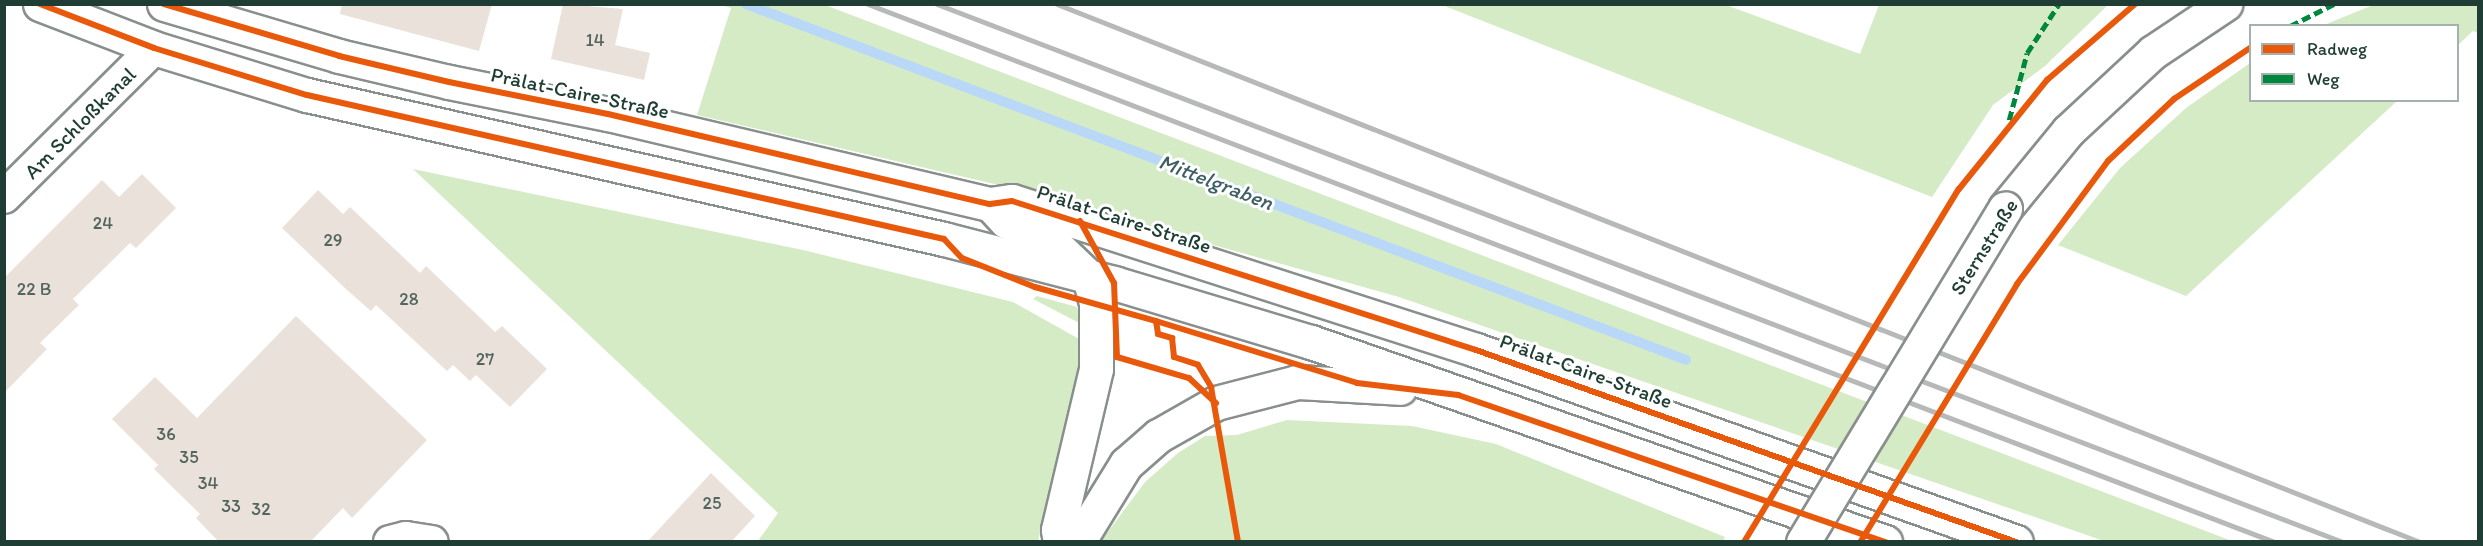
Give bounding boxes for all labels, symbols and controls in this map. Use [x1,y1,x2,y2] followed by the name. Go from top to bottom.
[2249,24,2459,102] legend
[585,29,605,51] house number: 14
[2307,38,2367,60] text: Radweg
[19,62,141,184] street label: Am Schloßkanal
[488,62,672,124] street label: Prälat-Caire-Straße
[2307,68,2340,90] text: Weg
[1155,148,1277,216] water label: Mittelgraben
[1034,179,1214,259] street label: Prälat-Caire-Straße
[1945,194,2023,300] street label: Sternstraße
[93,212,113,234] house number: 24
[324,229,342,251] house number: 29
[17,278,51,300] house number: 22 B
[399,288,419,310] house number: 28
[1496,328,1676,414] street label: Prälat-Caire-Straße
[476,348,494,370] house number: 27
[156,423,176,445] house number: 36
[179,446,199,468] house number: 35
[198,472,218,494] house number: 34
[703,492,721,514] house number: 25
[221,495,241,517] house number: 33
[251,498,271,520] house number: 32

